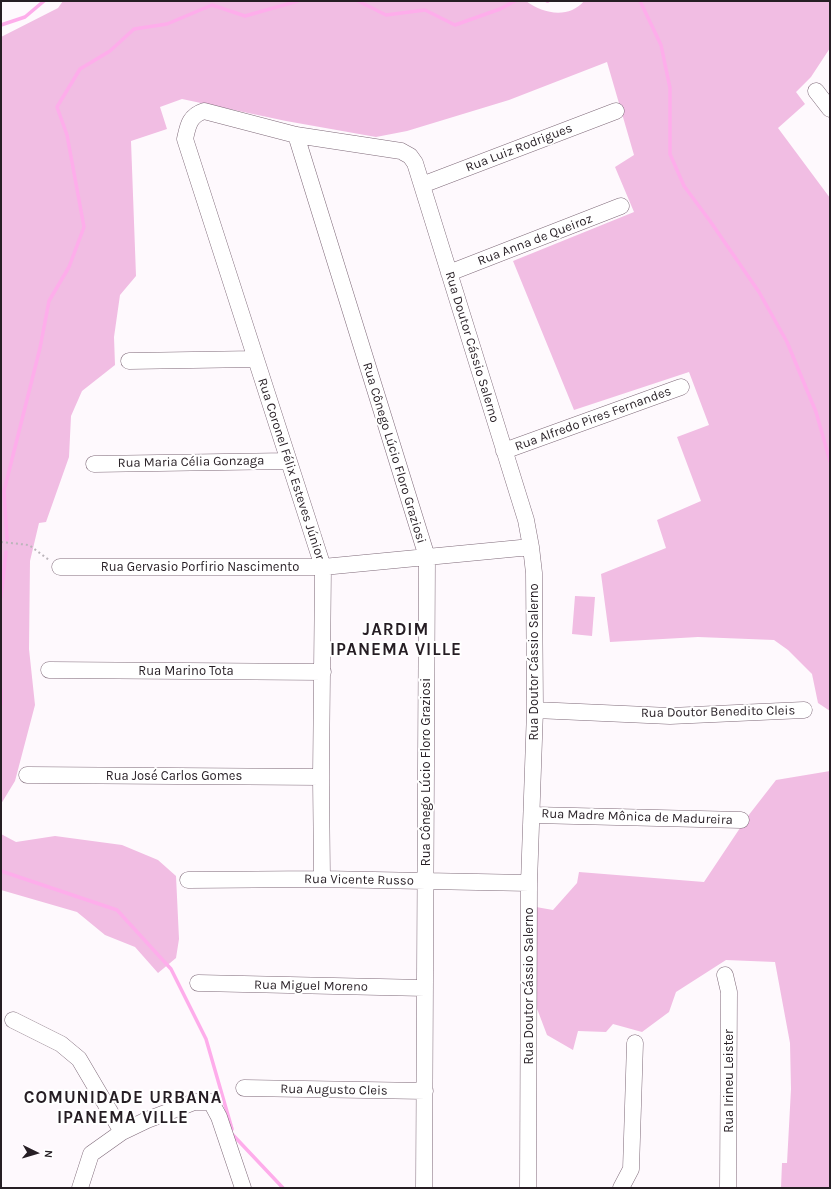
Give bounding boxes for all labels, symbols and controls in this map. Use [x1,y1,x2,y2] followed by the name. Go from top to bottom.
[463,120,575,176] street label: Rua Luiz Rodrigues
[475,211,595,269] street label: Rua Anna de Queiroz
[442,270,502,424] street label: Rua Doutor Cássio Salerno
[359,361,429,545] street label: Rua Cônego Lúcio Floro Graziosi
[254,376,328,562] street label: Rua Coronel Félix Esteves Júnior
[513,383,673,455] street label: Rua Alfredo Pires Fernandes
[118,453,264,471] street label: Rua Maria Célia Gonzaga
[101,559,299,575] street label: Rua Gervasio Porfirio Nascimento
[526,583,542,741] street label: Rua Doutor Cássio Salerno
[330,620,462,660] district label: JARDIM IPANEMA VILLE
[138,663,234,679] street label: Rua Marino Tota
[418,678,434,866] street label: Rua Cônego Lúcio Floro Graziosi
[641,703,795,721] street label: Rua Doutor Benedito Cleis
[106,768,242,784] street label: Rua José Carlos Gomes
[541,806,733,828] street label: Rua Madre Mônica de Madureira
[304,871,414,889] street label: Rua Vicente Russo
[521,907,537,1065] street label: Rua Doutor Cássio Salerno
[254,977,368,995] street label: Rua Miguel Moreno
[721,1029,737,1133] street label: Rua Irineu Leister
[280,1081,388,1099] street label: Rua Augusto Cleis
[24,1088,222,1128] district label: COMUNIDADE URBANA IPANEMA VILLE
[16,1133,56,1173] north arrow
[42,1150,55,1159] text: N

